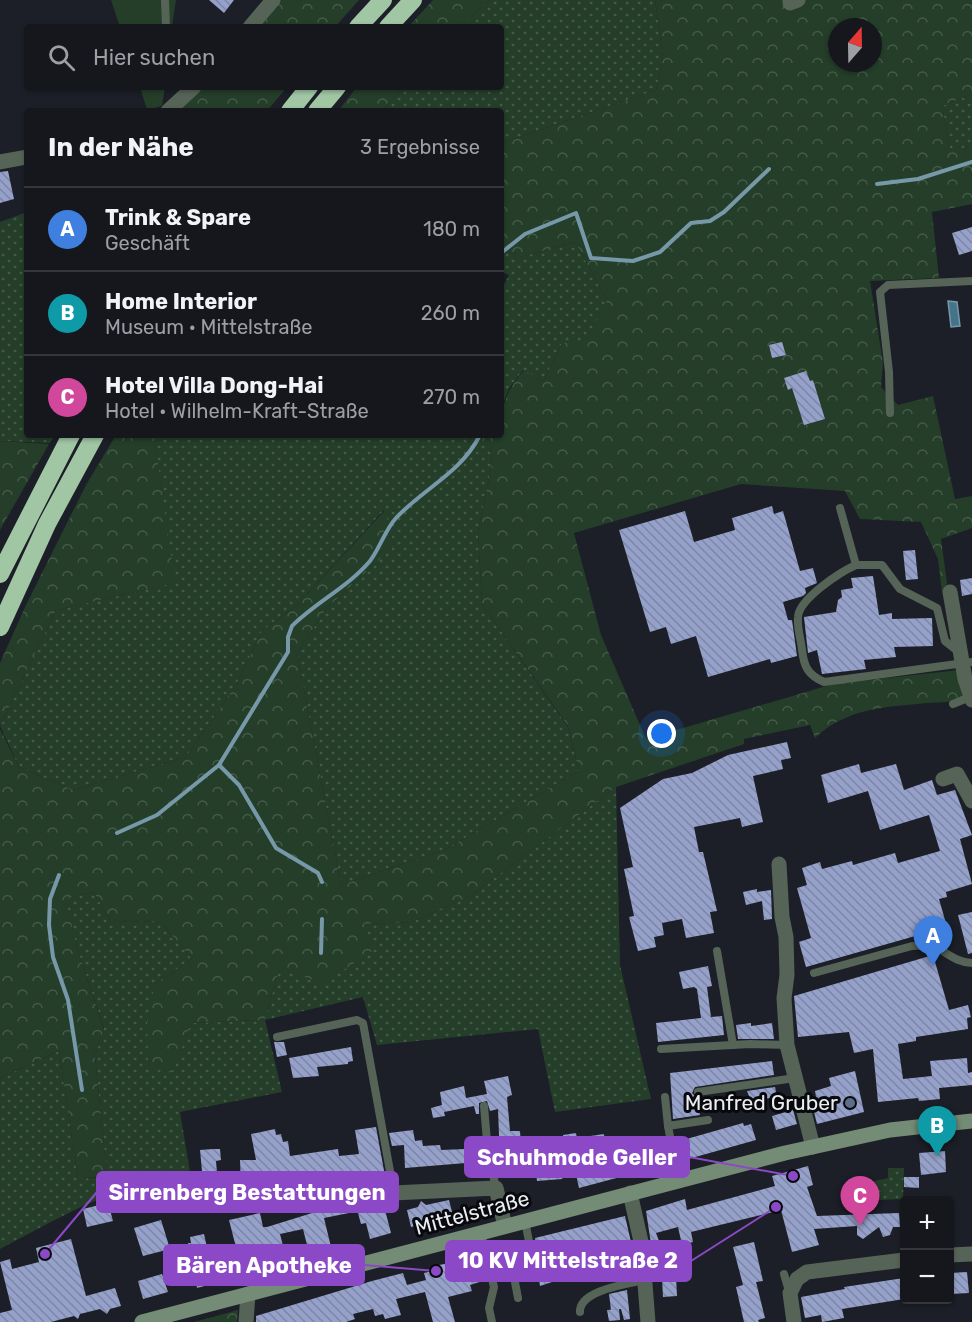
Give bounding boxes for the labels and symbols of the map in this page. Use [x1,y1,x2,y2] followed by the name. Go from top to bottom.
[828,18,882,72] north arrow
[647,719,676,748] your location
[914,916,952,966] pin: A
[685,1090,838,1115] place label: Manfred Gruber
[843,1096,857,1110] marker: Manfred Gruber
[918,1106,956,1156] pin: B
[465,1137,689,1177] callout: Schuhmode Geller
[477,1144,677,1171] text: Schuhmode Geller
[97,1172,398,1212] callout: Sirrenberg Bestattungen
[840,1176,880,1226] pin: C
[108,1179,386,1206] text: Sirrenberg Bestattungen
[412,1185,532,1240] street label: Mittelstraße
[446,1241,691,1281] callout: 10 KV Mittelstraße 2
[164,1245,364,1285] callout: Bären Apotheke
[458,1247,678,1274] text: 10 KV Mittelstraße 2
[176,1252,352,1279] text: Bären Apotheke

